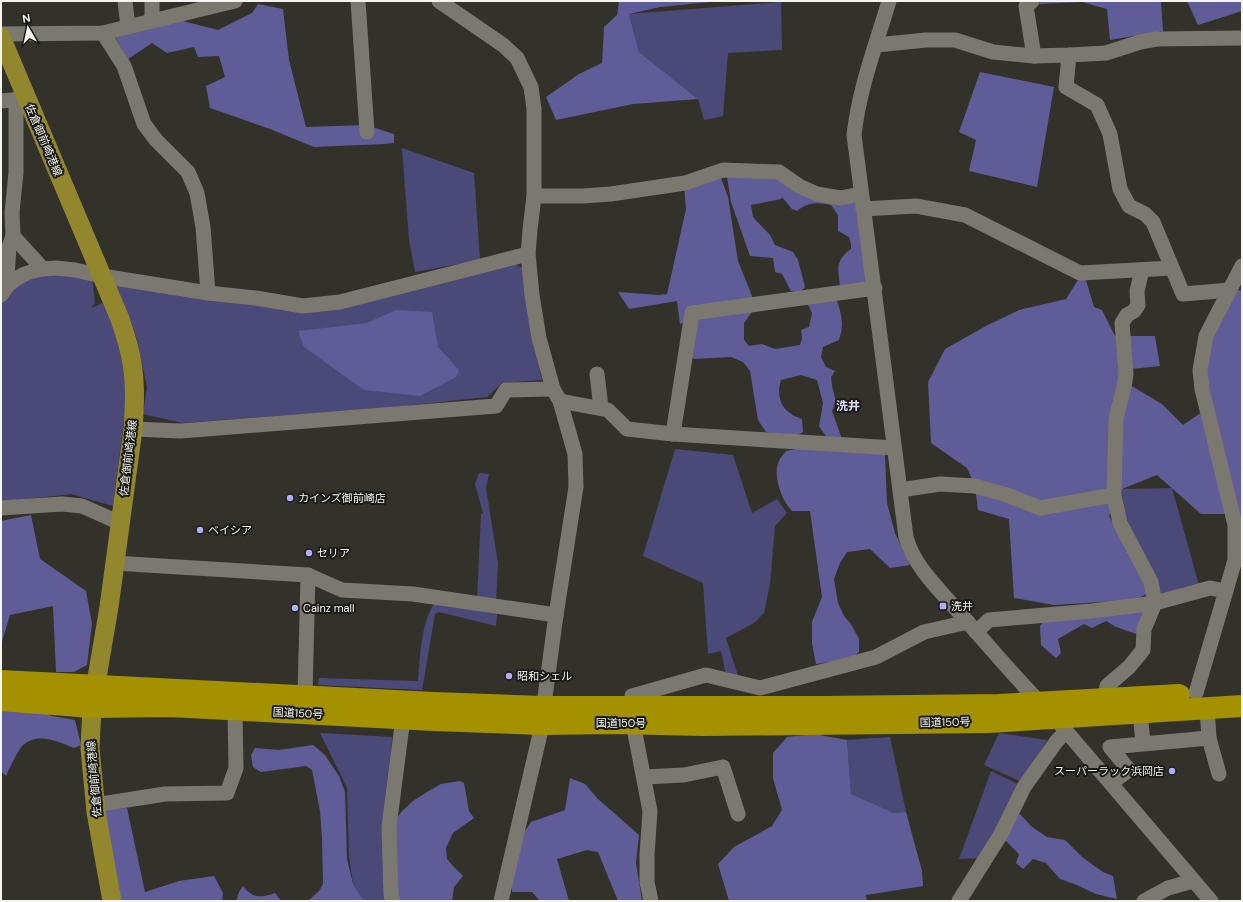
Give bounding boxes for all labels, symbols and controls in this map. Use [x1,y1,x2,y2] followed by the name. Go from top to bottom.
[8,8,48,48] north arrow
[21,11,31,26] text: N
[23,102,65,178] street label: 佐倉御前崎港線
[836,398,860,414] district label: 洗井
[116,419,140,497] street label: 佐倉御前崎港線
[298,491,386,505] place label: カインズ御前崎店
[285,493,295,503] marker: カインズ御前崎店
[208,523,252,537] place label: ベイシア
[195,525,205,535] marker: ベイシア
[317,546,350,560] place label: セリア
[304,548,314,558] marker: セリア
[951,599,973,613] place label: 洗井
[303,601,354,615] place label: Cainz mall
[938,601,948,611] marker: 洗井
[290,603,300,613] marker: Cainz mall
[517,669,572,683] place label: 昭和シェル
[504,671,514,681] marker: 昭和シェル
[272,705,324,721] street label: 国道150号
[920,715,970,729] street label: 国道150号
[596,716,646,730] street label: 国道150号
[84,740,104,818] street label: 佐倉御前崎港線
[1054,764,1164,778] place label: スーパーラック浜岡店
[1167,766,1177,776] marker: スーパーラック浜岡店

